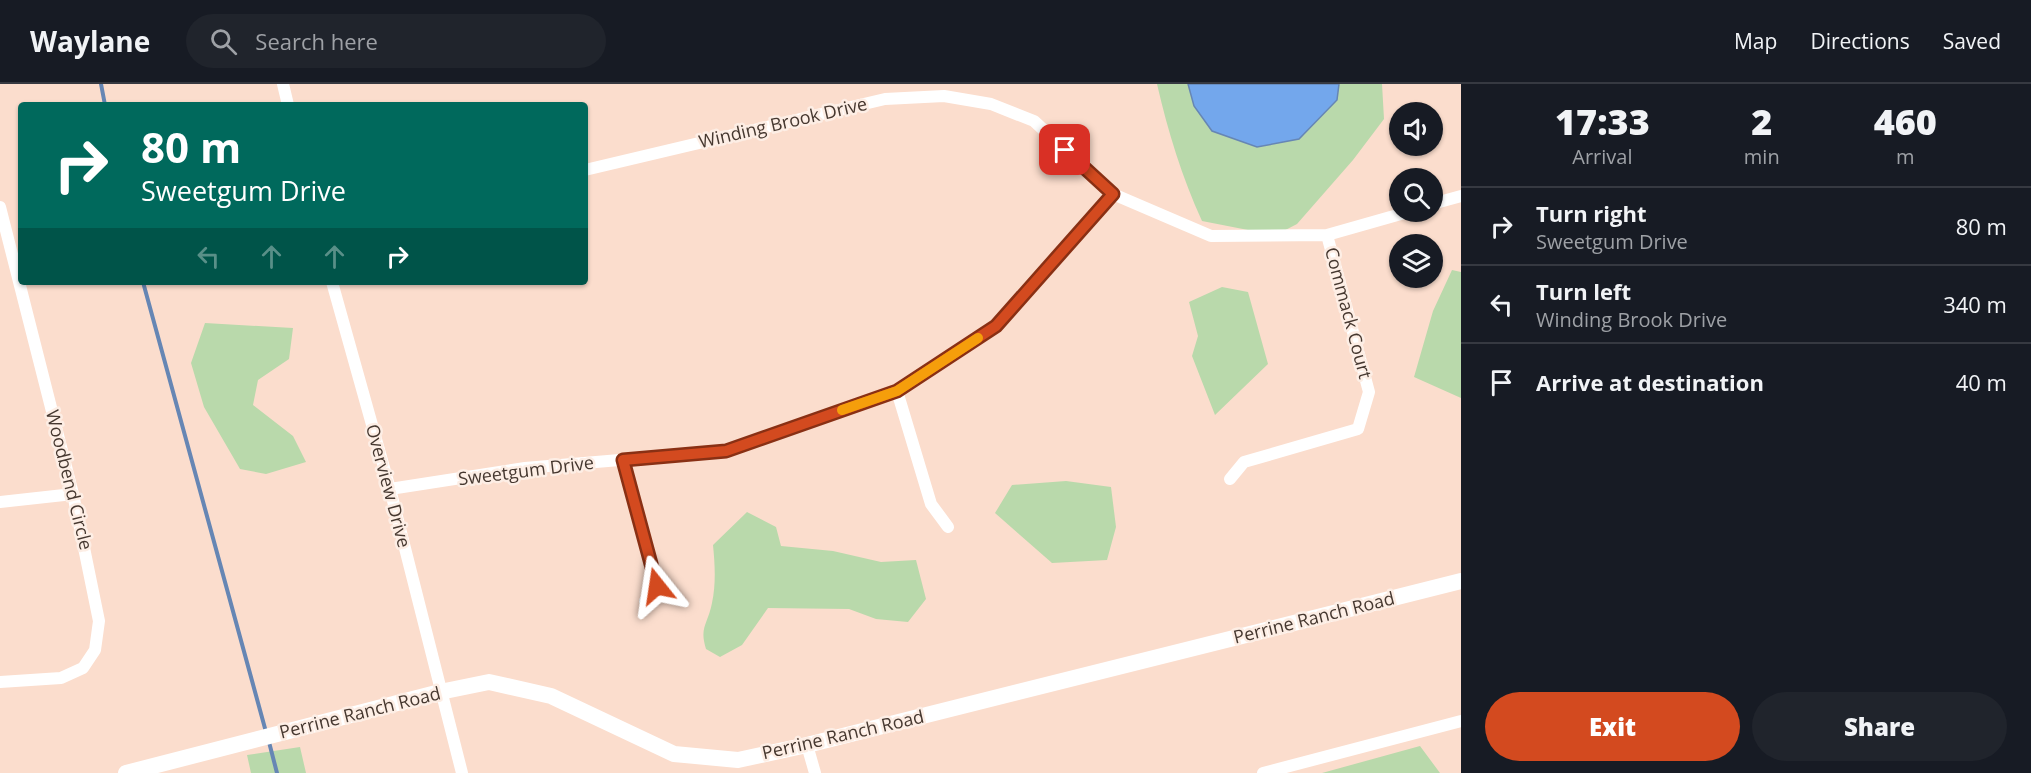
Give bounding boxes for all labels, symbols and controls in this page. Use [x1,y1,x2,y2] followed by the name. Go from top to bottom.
[186,14,606,68] search box
[30,22,150,60] text: Waylane
[207,25,240,58] icon: search
[255,26,378,56] text: Search here
[1734,27,1777,55] text: Map
[1810,27,1910,55] text: Directions
[1943,27,2001,55] text: Saved
[696,91,869,153] street label: Winding Brook Drive
[1555,97,1650,146] text: 17:33
[1751,97,1772,146] text: 2
[1874,97,1937,146] text: 460
[1389,102,1443,288] map controls
[1389,102,1443,156] button: sound
[141,118,241,175] text: 80 m
[1039,124,1090,175] pin
[42,126,120,204] icon: right
[1048,133,1081,166] icon: arrive
[1572,143,1633,170] text: Arrival
[1744,143,1780,170] text: min
[1896,143,1915,170] text: m
[1389,168,1443,222] button: search
[141,172,346,209] text: Sweetgum Drive
[1536,198,1647,228] text: Turn right
[1485,210,1518,243] icon: right
[1956,211,2007,241] text: 80 m
[1536,228,1688,255] text: Sweetgum Drive
[1389,234,1443,288] button: layers
[192,240,225,273] icon: left
[255,240,288,273] icon: ahead
[318,240,351,273] icon: ahead
[381,240,414,273] icon: right
[1320,244,1378,381] street label: Commack Court
[1536,276,1631,306] text: Turn left
[1485,288,1518,321] icon: left
[1943,289,2007,319] text: 340 m
[1536,306,1727,333] text: Winding Brook Drive
[1485,366,1518,399] icon: arrive
[1536,367,1764,397] text: Arrive at destination
[1956,367,2007,397] text: 40 m
[41,407,99,552] street label: Woodbend Circle
[361,421,417,550] street label: Overview Drive
[457,450,595,490] street label: Sweetgum Drive
[625,554,689,618] position arrow
[1231,585,1397,649] street label: Perrine Ranch Road
[277,680,443,744] street label: Perrine Ranch Road
[1485,692,1740,761] button: Exit
[1752,692,2007,761] button: Share
[759,704,926,764] street label: Perrine Ranch Road

